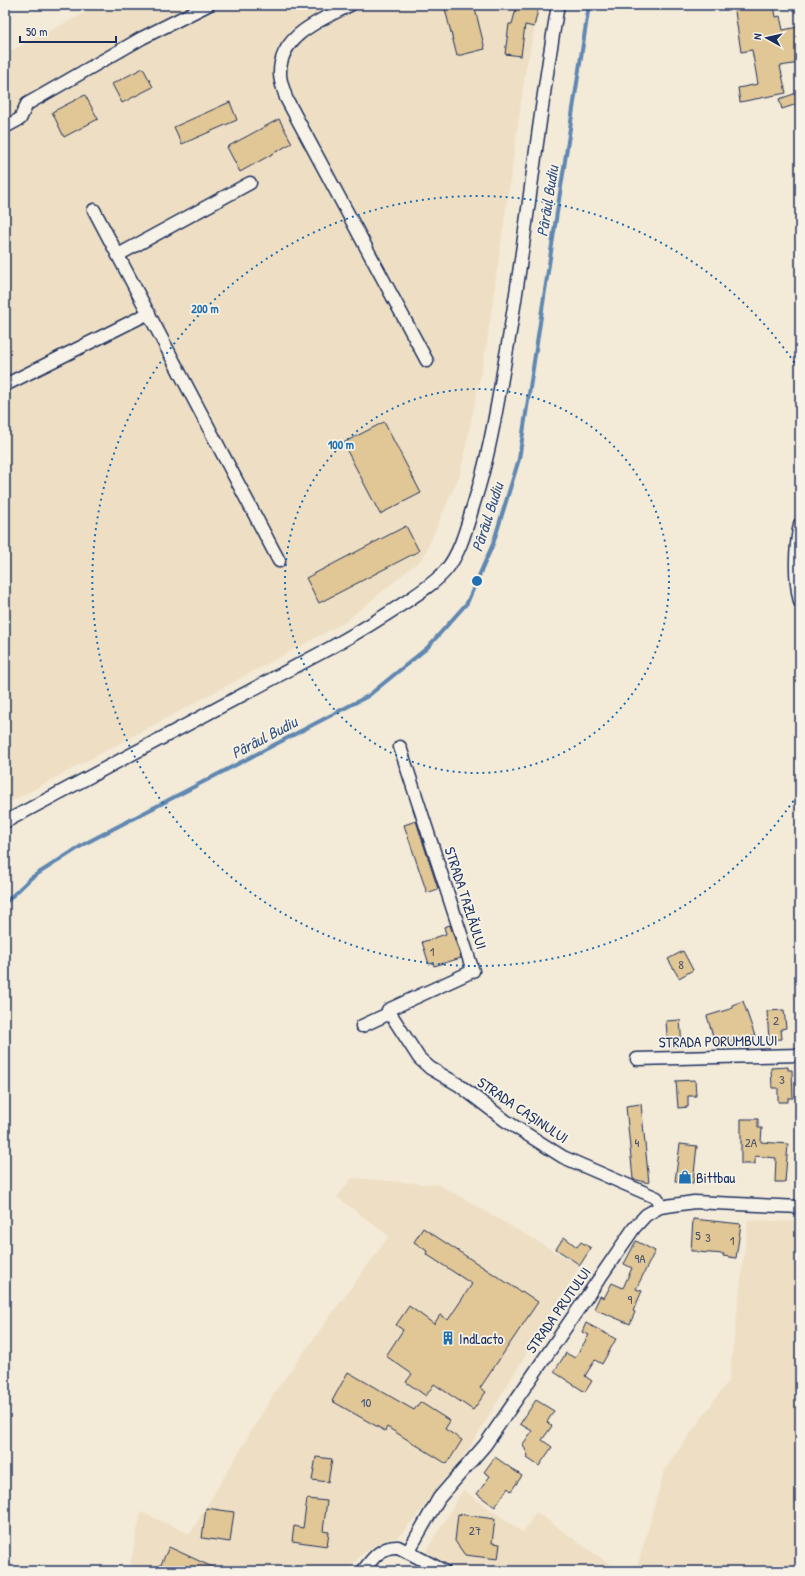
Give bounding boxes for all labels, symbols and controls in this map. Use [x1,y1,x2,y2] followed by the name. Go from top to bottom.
[20,18,116,44] scale bar
[747,18,787,58] north arrow
[26,23,47,40] text: 50 m
[750,33,764,40] text: N
[531,162,564,238] water label: Pârâul Budiu
[191,300,219,317] text: 200 m
[328,436,354,453] text: 100 m
[465,478,509,554] water label: Pârâul Budiu
[470,574,484,588] centre of rings
[227,710,302,763] water label: Pârâul Budiu
[440,844,492,952] street label: STRADA TAZLĂULUI
[430,942,435,960] house number: 1
[678,955,684,973] house number: 8
[773,1011,779,1029] house number: 2
[658,1029,778,1053] street label: STRADA PORUMBULUI
[779,1070,785,1088] house number: 3
[473,1072,573,1148] street label: STRADA CAȘINULUI
[635,1133,640,1151] house number: 4
[745,1133,758,1151] house number: 2A
[696,1167,735,1188] place label: Bittbau
[677,1169,693,1185] shop icon: Bittbau
[695,1226,701,1244] house number: 5
[705,1228,711,1246] house number: 3
[730,1231,735,1249] house number: 1
[634,1249,646,1267] house number: 9A
[520,1263,596,1357] street label: STRADA PRUTULUI
[628,1290,633,1308] house number: 9
[459,1328,504,1349] place label: IndLacto
[440,1330,456,1346] building icon: IndLacto
[361,1393,371,1411] house number: 10
[469,1521,481,1539] house number: 27

